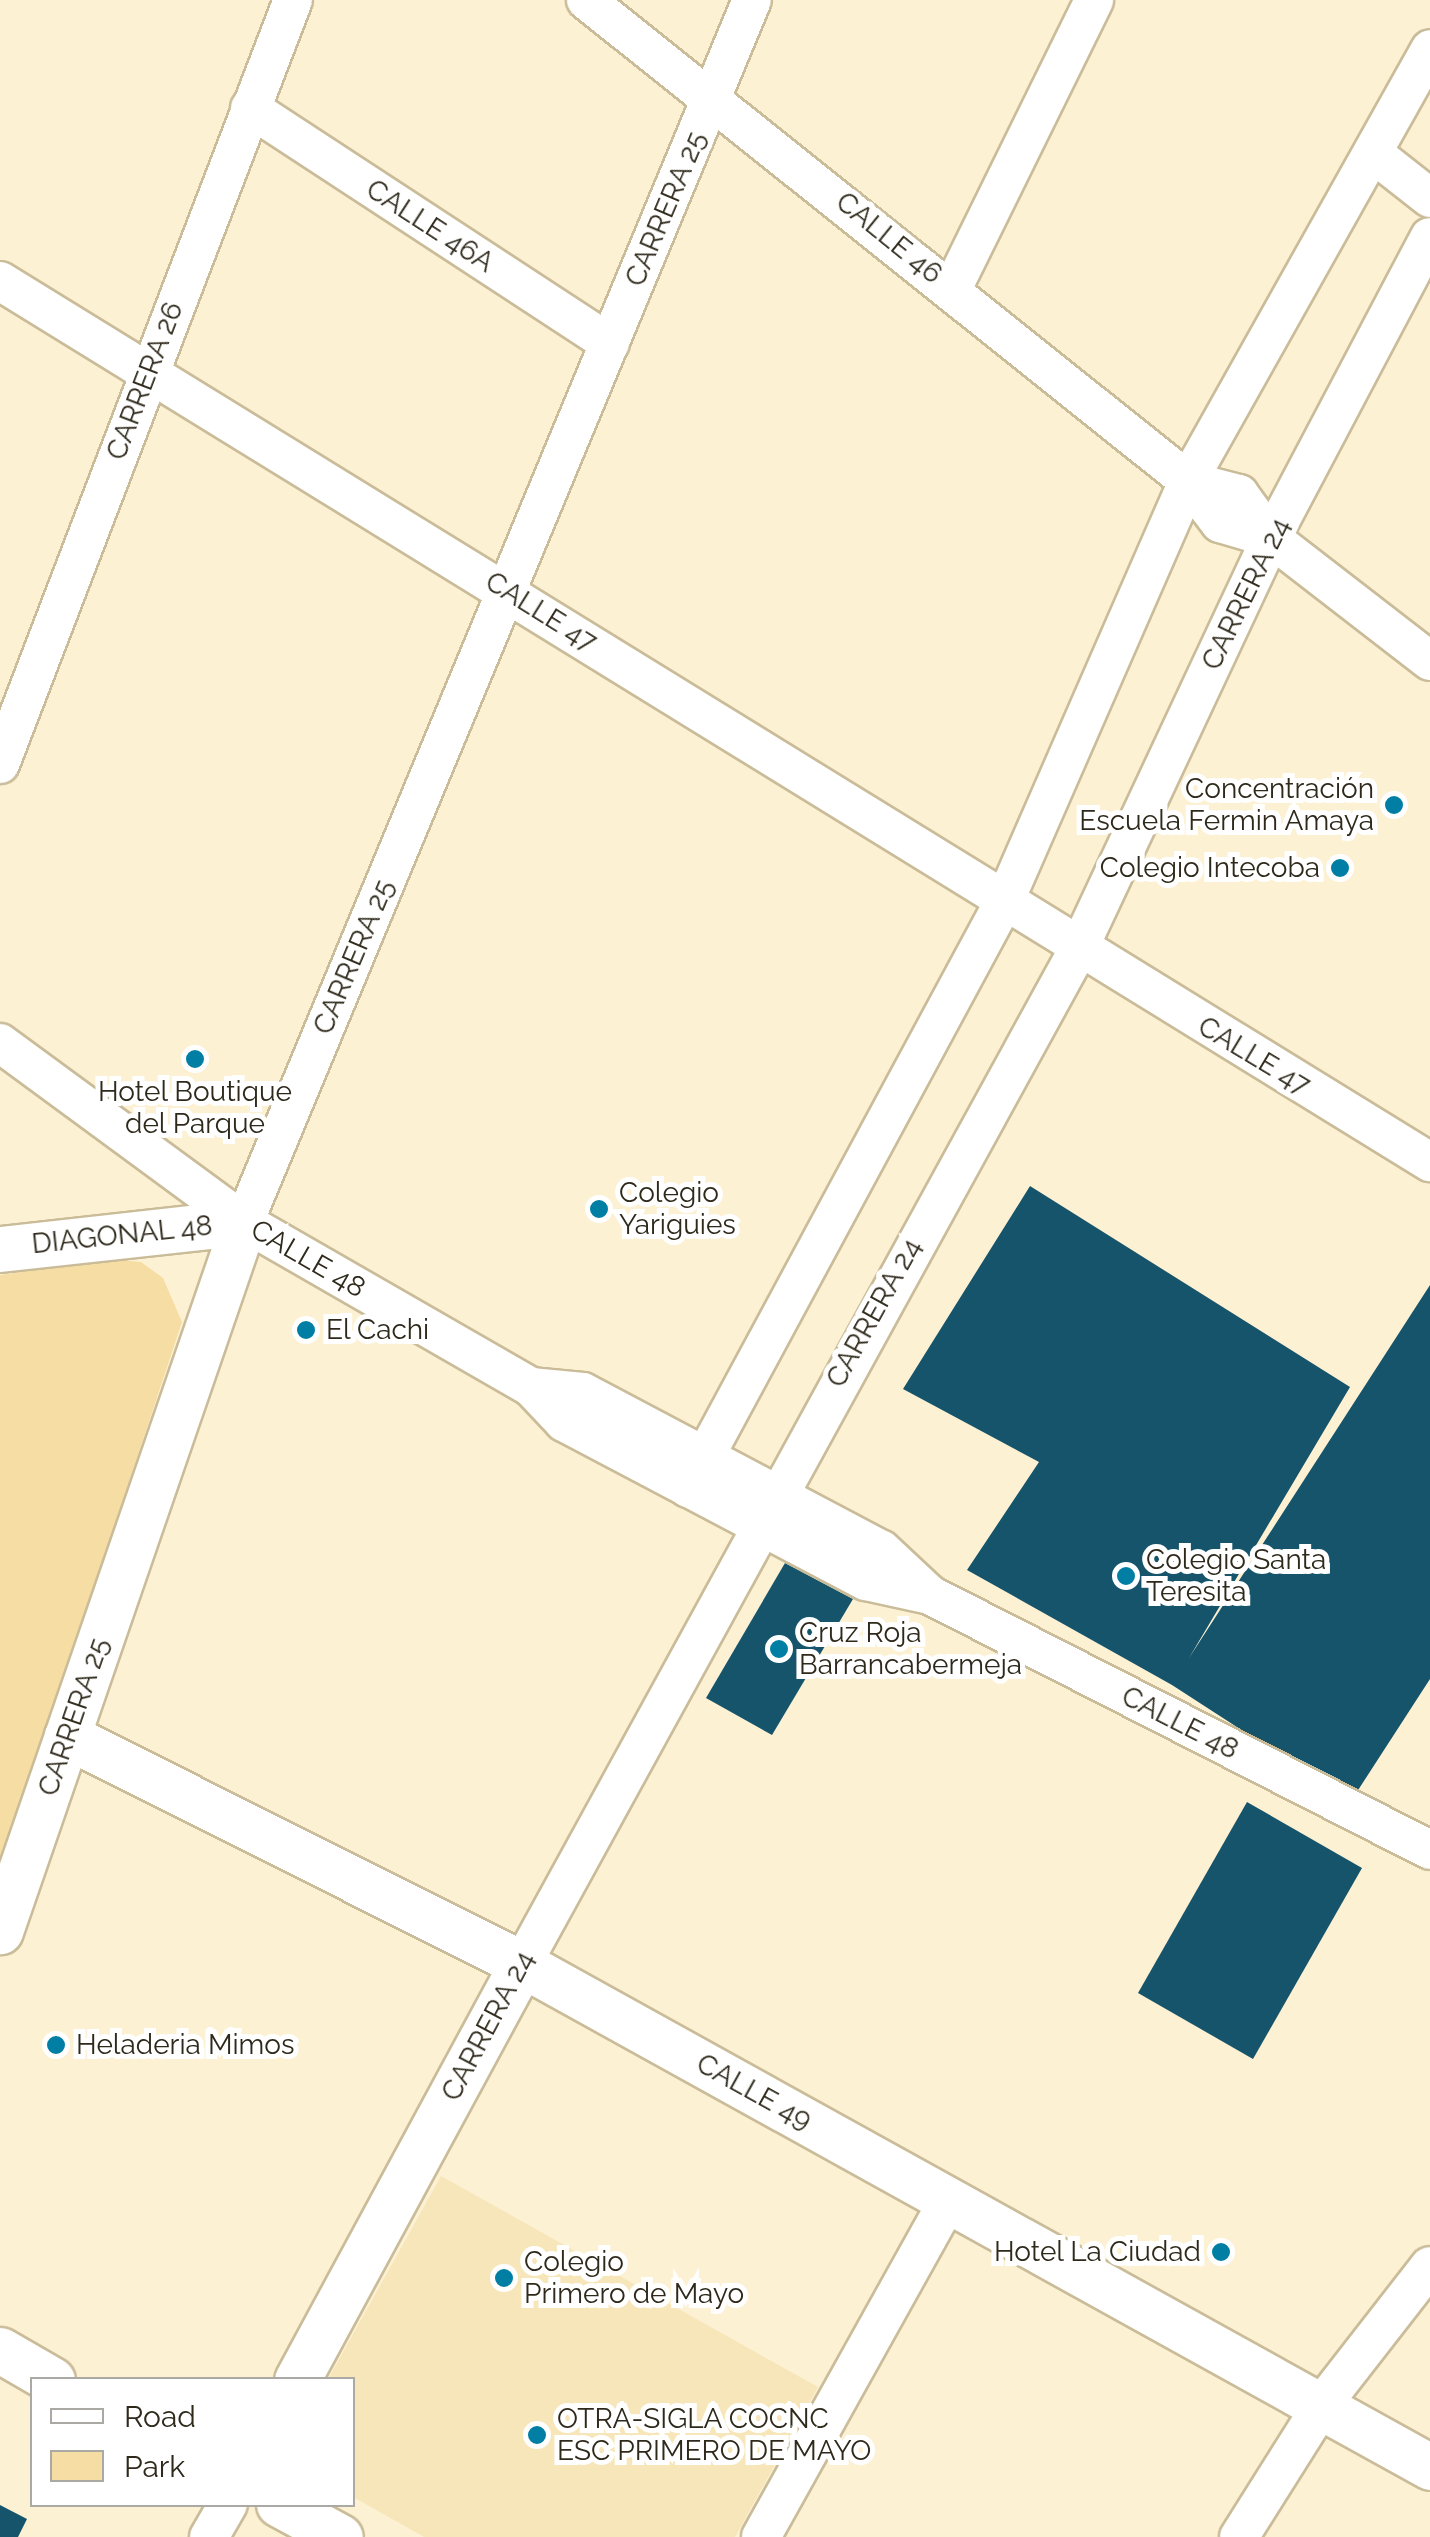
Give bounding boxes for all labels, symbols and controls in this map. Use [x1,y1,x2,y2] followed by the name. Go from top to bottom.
[618,126,714,292] street label: CARRERA 25
[360,172,500,280] street label: CALLE 46A
[829,185,949,291] street label: CALLE 46
[99,297,191,465] street label: CARRERA 26
[1195,512,1297,676] street label: CARRERA 24
[479,565,603,659] street label: CALLE 47
[1078,772,1374,838] place label: Concentración Escuela Fermin Amaya
[1383,794,1405,816] marker: Concentración Escuela Fermin Amaya
[1100,851,1320,885] place label: Colegio Intecoba
[1329,857,1351,879] marker: Colegio Intecoba
[306,874,402,1040] street label: CARRERA 25
[1192,1009,1316,1103] street label: CALLE 47
[184,1048,206,1070] marker: Hotel Boutique del Parque
[98,1075,292,1141] place label: Hotel Boutique del Parque
[619,1176,736,1242] place label: Colegio Yariguies
[588,1198,610,1220] marker: Colegio Yariguies
[30,1209,214,1261] street label: DIAGONAL 48
[245,1213,371,1305] street label: CALLE 48
[819,1232,929,1394] street label: CARRERA 24
[326,1313,430,1347] place label: El Cachi
[295,1319,317,1341] marker: El Cachi
[1146,1543,1326,1609] place label: Colegio Santa Teresita
[1115,1565,1137,1587] marker: Colegio Santa Teresita
[799,1616,1022,1682] place label: Cruz Roja Barrancabermeja
[31,1633,117,1801] street label: CARRERA 25
[768,1638,790,1660] marker: Cruz Roja Barrancabermeja
[1116,1679,1244,1767] street label: CALLE 48
[434,1945,542,2107] street label: CARRERA 24
[76,2028,295,2062] place label: Heladeria Mimos
[45,2034,67,2056] marker: Heladeria Mimos
[691,2047,817,2137] street label: CALLE 49
[993,2235,1201,2269] place label: Hotel La Ciudad
[1210,2241,1232,2263] marker: Hotel La Ciudad
[524,2245,744,2311] place label: Colegio Primero de Mayo
[493,2267,515,2289] marker: Colegio Primero de Mayo
[30,2377,355,2507] legend
[124,2399,196,2434] text: Road
[557,2402,871,2468] place label: OTRA-SIGLA COCNC ESC PRIMERO DE MAYO
[526,2424,548,2446] marker: OTRA-SIGLA COCNC ESC PRIMERO DE MAYO
[124,2449,185,2484] text: Park

